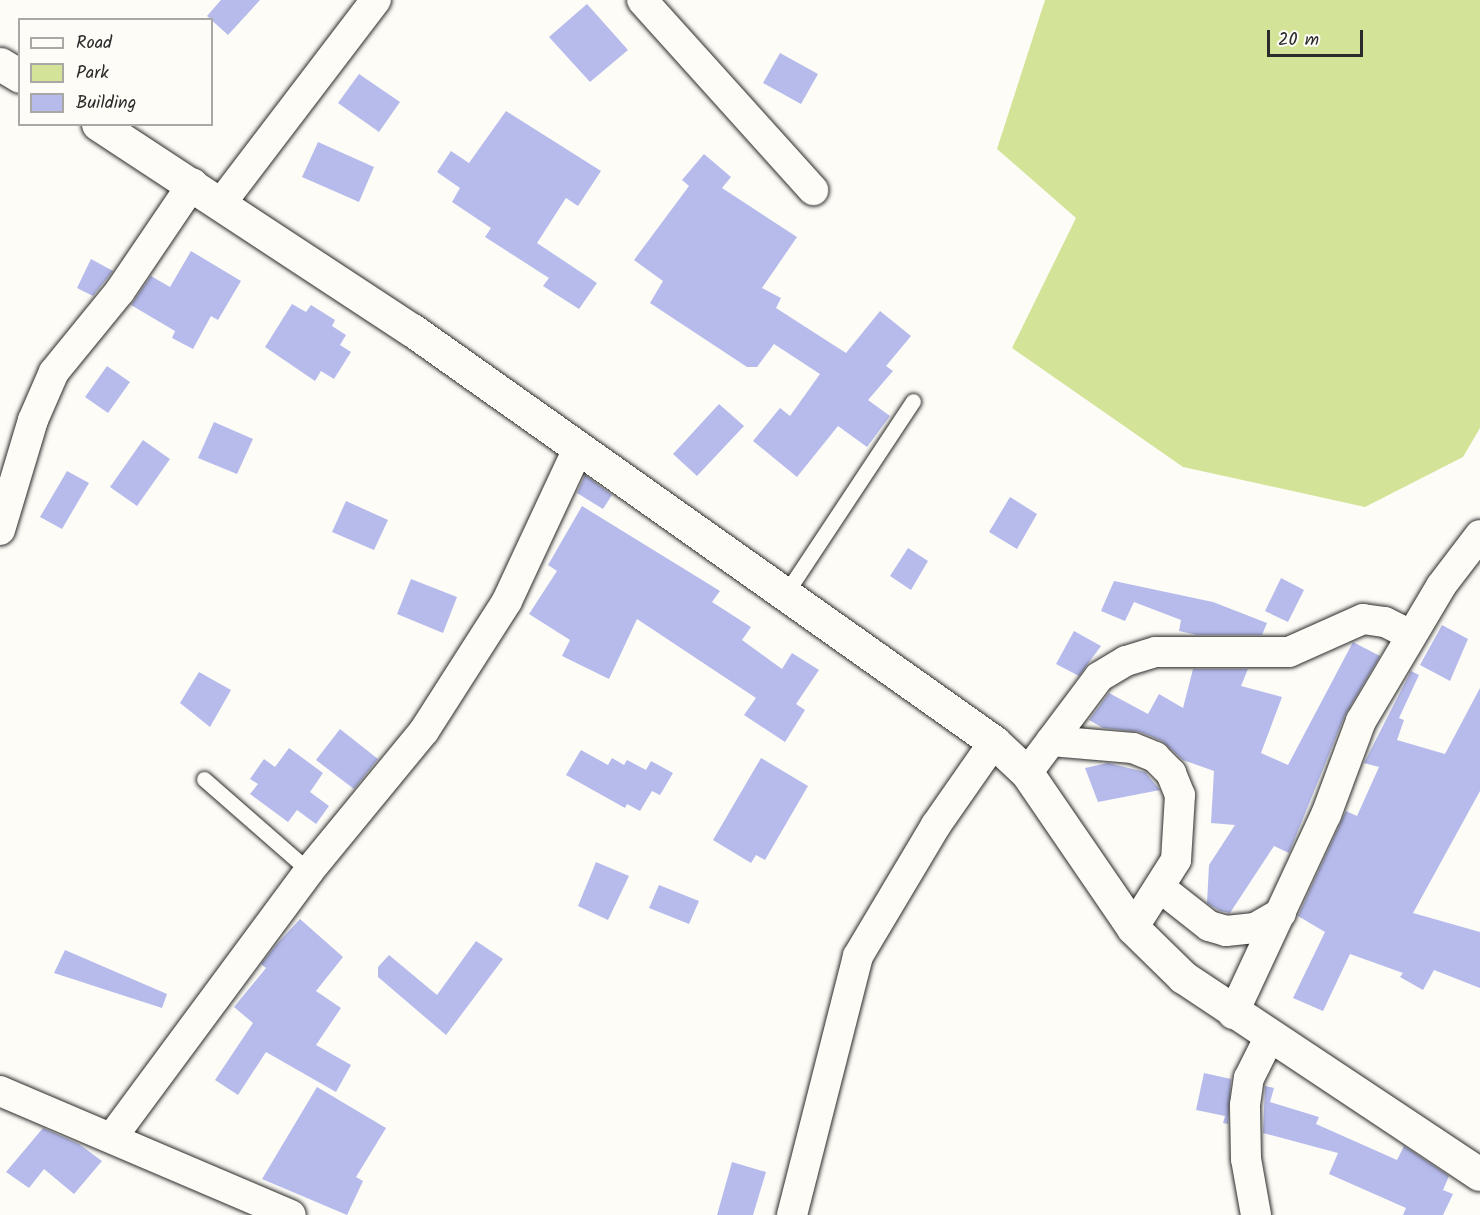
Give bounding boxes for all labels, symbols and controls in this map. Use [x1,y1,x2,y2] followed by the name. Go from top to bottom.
[18,18,213,126] legend
[1270,18,1366,56] scale bar
[1278,26,1319,55] text: 20 m
[76,29,112,58] text: Road
[76,59,109,88] text: Park
[76,89,136,118] text: Building

